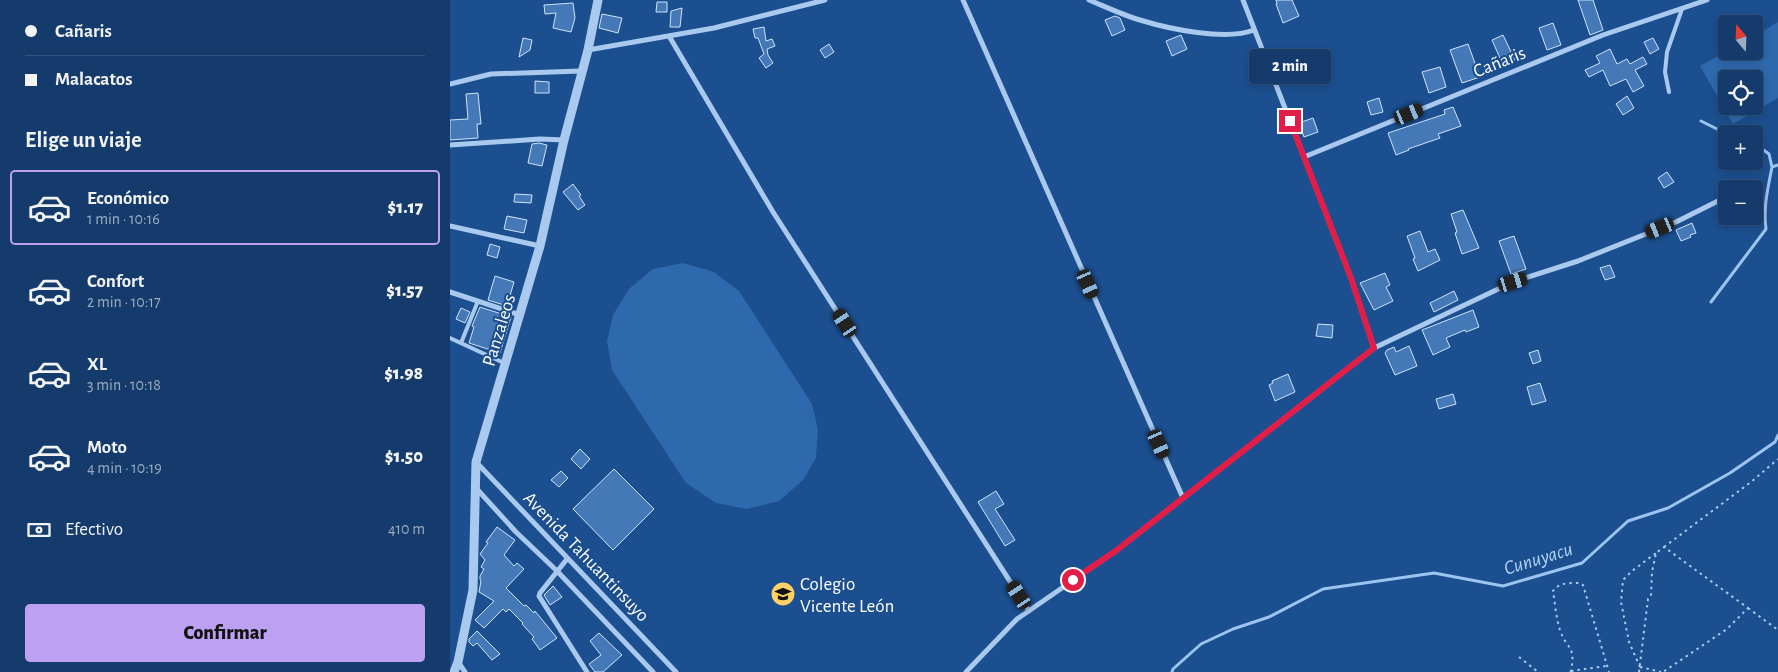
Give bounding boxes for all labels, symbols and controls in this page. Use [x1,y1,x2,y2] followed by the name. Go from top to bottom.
[1718,15,1762,60] north arrow
[1718,15,1763,225] map controls
[55,22,112,41] text: Cañaris
[1471,43,1528,81] street label: Cañaris
[1249,48,1331,84] callout: 2 min
[1272,58,1308,74] text: 2 min
[55,70,132,89] text: Malacatos
[1718,70,1763,115] button: locate
[1392,101,1425,127] car
[1279,110,1301,132] route end
[1718,125,1763,170] button: +
[25,129,142,151] text: Elige un viaje
[1718,180,1763,225] button: −
[27,185,72,230] icon: car
[87,189,169,208] text: Económico
[388,198,423,217] text: $1.17
[87,211,160,227] text: 1 min · 10:16
[1643,215,1676,241] car
[1075,267,1100,301] car
[27,268,72,313] icon: car
[1496,270,1529,294] car
[87,272,144,291] text: Confort
[386,281,423,300] text: $1.57
[480,292,519,369] street label: Panzaleos
[87,294,161,310] text: 2 min · 10:17
[830,306,859,340] car
[27,351,72,396] icon: car
[87,355,107,374] text: XL
[384,364,423,383] text: $1.98
[87,377,161,393] text: 3 min · 10:18
[1146,427,1171,461] car
[27,434,72,479] icon: car
[87,438,127,457] text: Moto
[385,447,423,466] text: $1.50
[87,460,162,476] text: 4 min · 10:19
[519,489,653,626] street label: Avenida Tahuantinsuyo
[25,516,53,544] icon: cash
[65,520,123,539] text: Efectivo
[388,521,425,537] text: 410 m
[1502,539,1575,579] water label: Cunuyacu
[1062,569,1084,591] route start
[800,575,894,616] place label: Colegio Vicente León
[1004,578,1033,612] car
[770,581,796,607] school or university icon: Colegio Vicente León
[25,604,425,662] button: Confirmar

